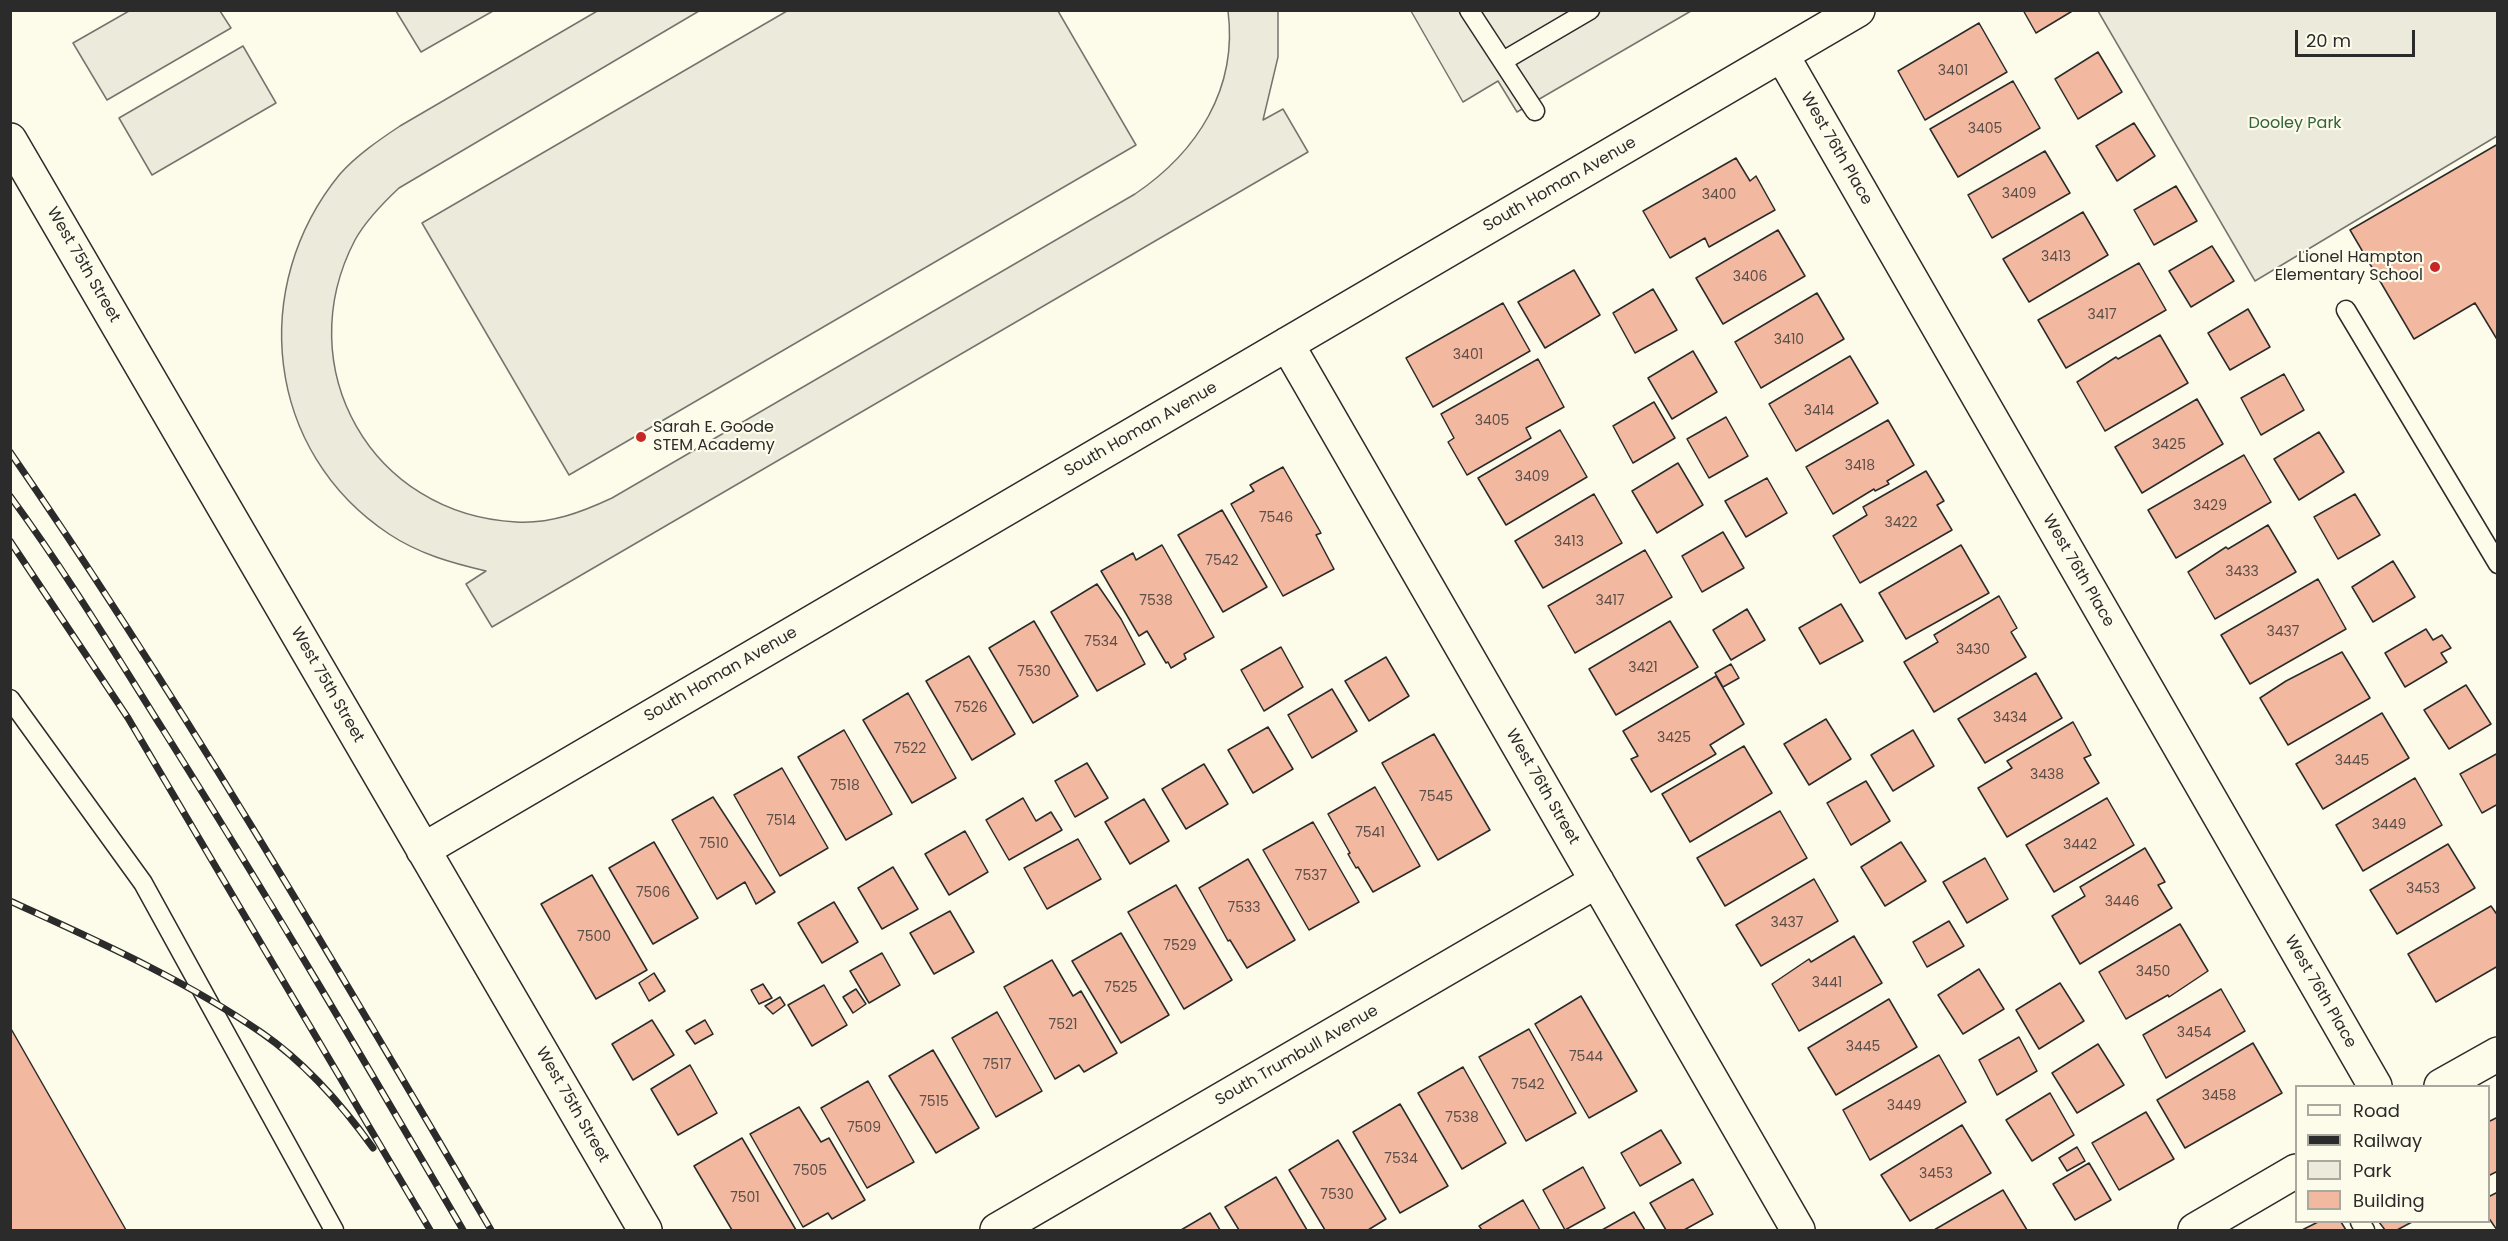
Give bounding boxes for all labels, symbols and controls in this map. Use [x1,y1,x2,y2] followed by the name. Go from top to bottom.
[2298,18,2418,56] scale bar
[2306,28,2351,53] text: 20 m
[1938,63,1968,79] house number: 3401
[1796,89,1876,209] street label: West 76th Place
[2248,114,2342,134] park label: Dooley Park
[1968,121,2002,137] house number: 3405
[1480,133,1640,237] street label: South Homan Avenue
[2002,186,2036,202] house number: 3409
[1702,187,1736,203] house number: 3400
[42,204,124,326] street label: West 75th Street
[2275,248,2423,286] place label: Lionel Hampton Elementary School
[2041,249,2071,265] house number: 3413
[2428,260,2442,274] marker: Lionel Hampton Elementary School
[1733,269,1767,285] house number: 3406
[2087,307,2117,323] house number: 3417
[1774,332,1804,348] house number: 3410
[1453,347,1483,363] house number: 3401
[1061,378,1221,482] street label: South Homan Avenue
[1804,403,1834,419] house number: 3414
[1475,413,1509,429] house number: 3405
[653,418,775,456] place label: Sarah E. Goode STEM Academy
[634,430,648,444] marker: Sarah E. Goode STEM Academy
[2152,437,2186,453] house number: 3425
[1845,458,1875,474] house number: 3418
[1515,469,1549,485] house number: 3409
[2193,498,2227,514] house number: 3429
[1259,510,1293,526] house number: 7546
[2038,511,2118,631] street label: West 76th Place
[1884,515,1918,531] house number: 3422
[1554,534,1584,550] house number: 3413
[1205,553,1239,569] house number: 7542
[2225,564,2259,580] house number: 3433
[1139,593,1173,609] house number: 7538
[1595,593,1625,609] house number: 3417
[641,623,801,727] street label: South Homan Avenue
[286,624,368,746] street label: West 75th Street
[2267,624,2299,640] house number: 3437
[1084,634,1118,650] house number: 7534
[1956,642,1990,658] house number: 3430
[1628,660,1658,676] house number: 3421
[1017,664,1051,680] house number: 7530
[954,700,988,716] house number: 7526
[1993,710,2027,726] house number: 3434
[1501,726,1583,848] street label: West 76th Street
[1657,730,1691,746] house number: 3425
[894,741,926,757] house number: 7522
[2335,753,2369,769] house number: 3445
[2030,767,2064,783] house number: 3438
[830,778,860,794] house number: 7518
[1419,789,1453,805] house number: 7545
[766,813,796,829] house number: 7514
[2372,817,2406,833] house number: 3449
[1355,825,1385,841] house number: 7541
[699,836,729,852] house number: 7510
[2063,837,2097,853] house number: 3442
[1295,868,1327,884] house number: 7537
[2406,881,2440,897] house number: 3453
[636,885,670,901] house number: 7506
[2105,894,2139,910] house number: 3446
[1228,900,1260,916] house number: 7533
[1771,915,1803,931] house number: 3437
[577,929,611,945] house number: 7500
[2280,932,2360,1052] street label: West 76th Place
[1163,938,1197,954] house number: 7529
[2136,964,2170,980] house number: 3450
[1812,975,1842,991] house number: 3441
[1104,980,1138,996] house number: 7525
[1212,1001,1382,1111] street label: South Trumbull Avenue
[1049,1017,1077,1033] house number: 7521
[2177,1025,2211,1041] house number: 3454
[1846,1039,1880,1055] house number: 3445
[531,1044,613,1166] street label: West 75th Street
[1569,1049,1603,1065] house number: 7544
[983,1057,1011,1073] house number: 7517
[1511,1077,1545,1093] house number: 7542
[2295,1085,2490,1223] legend
[2202,1088,2236,1104] house number: 3458
[919,1094,949,1110] house number: 7515
[1887,1098,1921,1114] house number: 3449
[2353,1098,2400,1123] text: Road
[1445,1110,1479,1126] house number: 7538
[847,1120,881,1136] house number: 7509
[2353,1128,2422,1153] text: Railway
[1384,1151,1418,1167] house number: 7534
[2353,1158,2392,1183] text: Park
[793,1163,827,1179] house number: 7505
[1919,1166,1953,1182] house number: 3453
[1320,1187,1354,1203] house number: 7530
[2353,1188,2425,1213] text: Building
[730,1190,760,1206] house number: 7501

